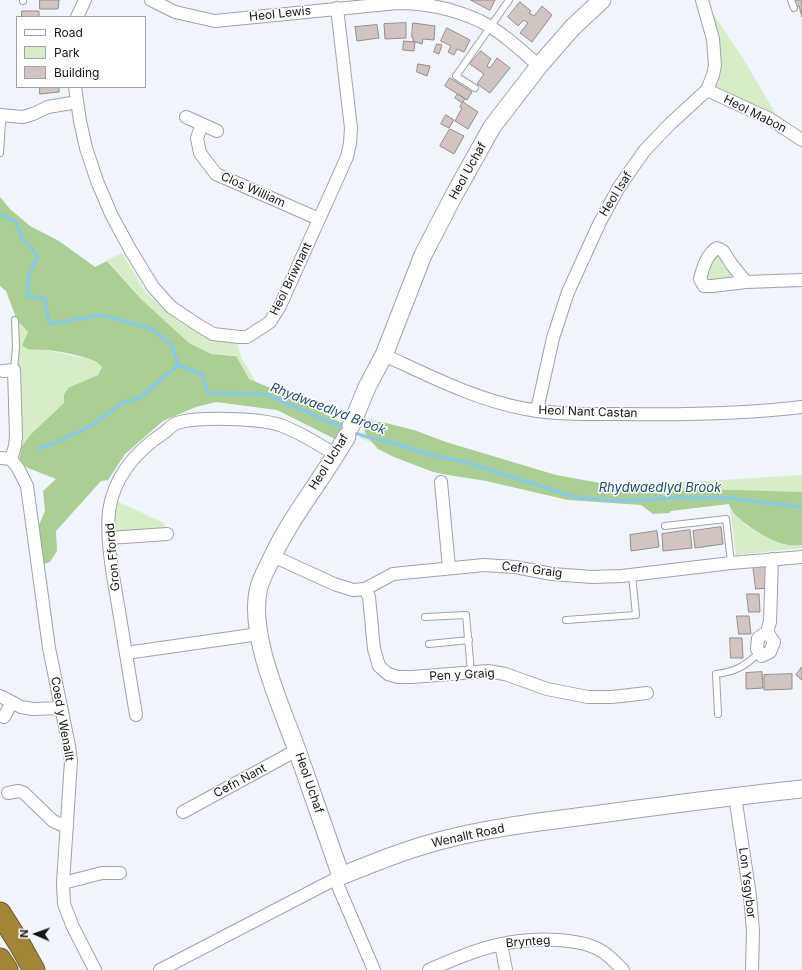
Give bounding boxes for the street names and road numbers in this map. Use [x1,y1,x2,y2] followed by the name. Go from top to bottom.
[248,4,312,24] street label: Heol Lewis
[721,92,789,136] street label: Heol Mabon
[446,140,490,202] street label: Heol Uchaf
[218,169,288,211] street label: Clos William
[597,169,635,219] street label: Heol Isaf
[267,240,315,318] street label: Heol Briwnant
[538,403,638,421] street label: Heol Nant Castan
[306,431,352,493] street label: Heol Uchaf
[103,522,123,592] street label: Gron Ffordd
[501,559,563,581] street label: Cefn Graig
[429,666,495,684] street label: Pen y Graig
[47,676,77,762] street label: Coed y Wenallt
[292,751,326,815] street label: Heol Uchaf
[211,761,269,801] street label: Cefn Nant
[430,821,506,851] street label: Wenallt Road
[736,847,758,919] street label: Lon Ysgybor
[505,933,551,951] street label: Brynteg

